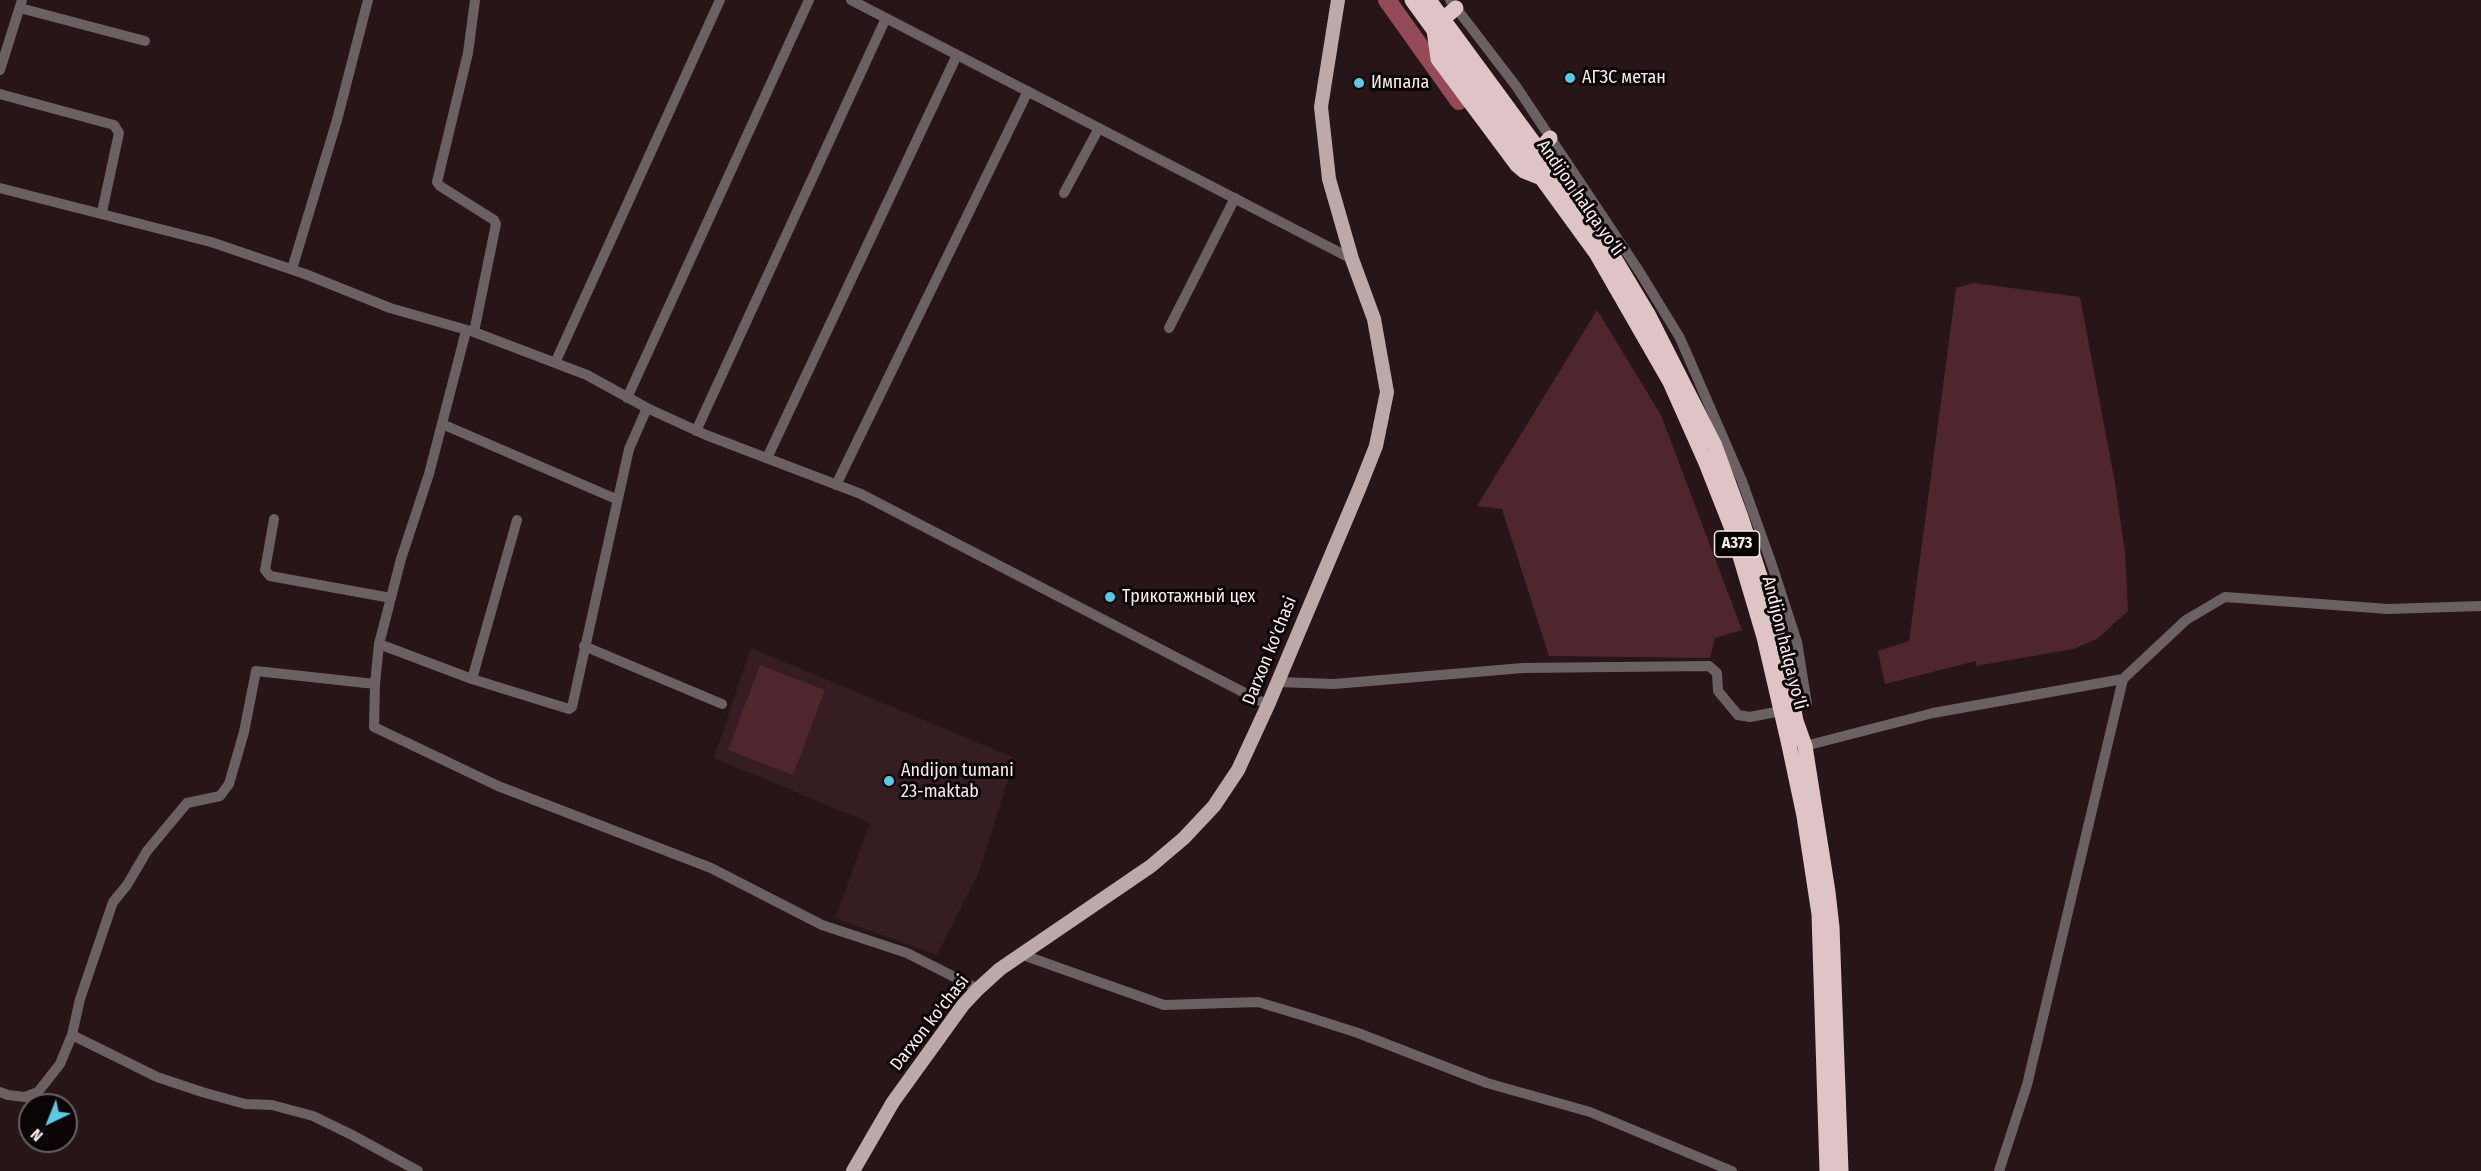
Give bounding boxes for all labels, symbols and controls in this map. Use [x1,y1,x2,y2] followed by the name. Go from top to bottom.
[1582,67,1666,89] place label: АГЗС метан
[1563,71,1577,85] marker: АГЗС метан
[1371,72,1429,94] place label: Импала
[1352,76,1366,90] marker: Импала
[1532,136,1628,260] street label: Andijon halqa yo‘li
[1714,531,1760,557] road number: A373
[1757,574,1811,712] street label: Andijon halqa yo‘li
[1122,586,1255,608] place label: Трикотажный цех
[1103,590,1117,604] marker: Трикотажный цех
[1238,593,1302,709] street label: Darxon ko'chasi
[901,760,1014,802] place label: Andijon tumani 23-maktab
[882,774,896,788] marker: Andijon tumani 23-maktab
[886,971,974,1075] street label: Darxon ko'chasi
[18,1093,78,1153] north arrow
[27,1125,47,1145] text: N

